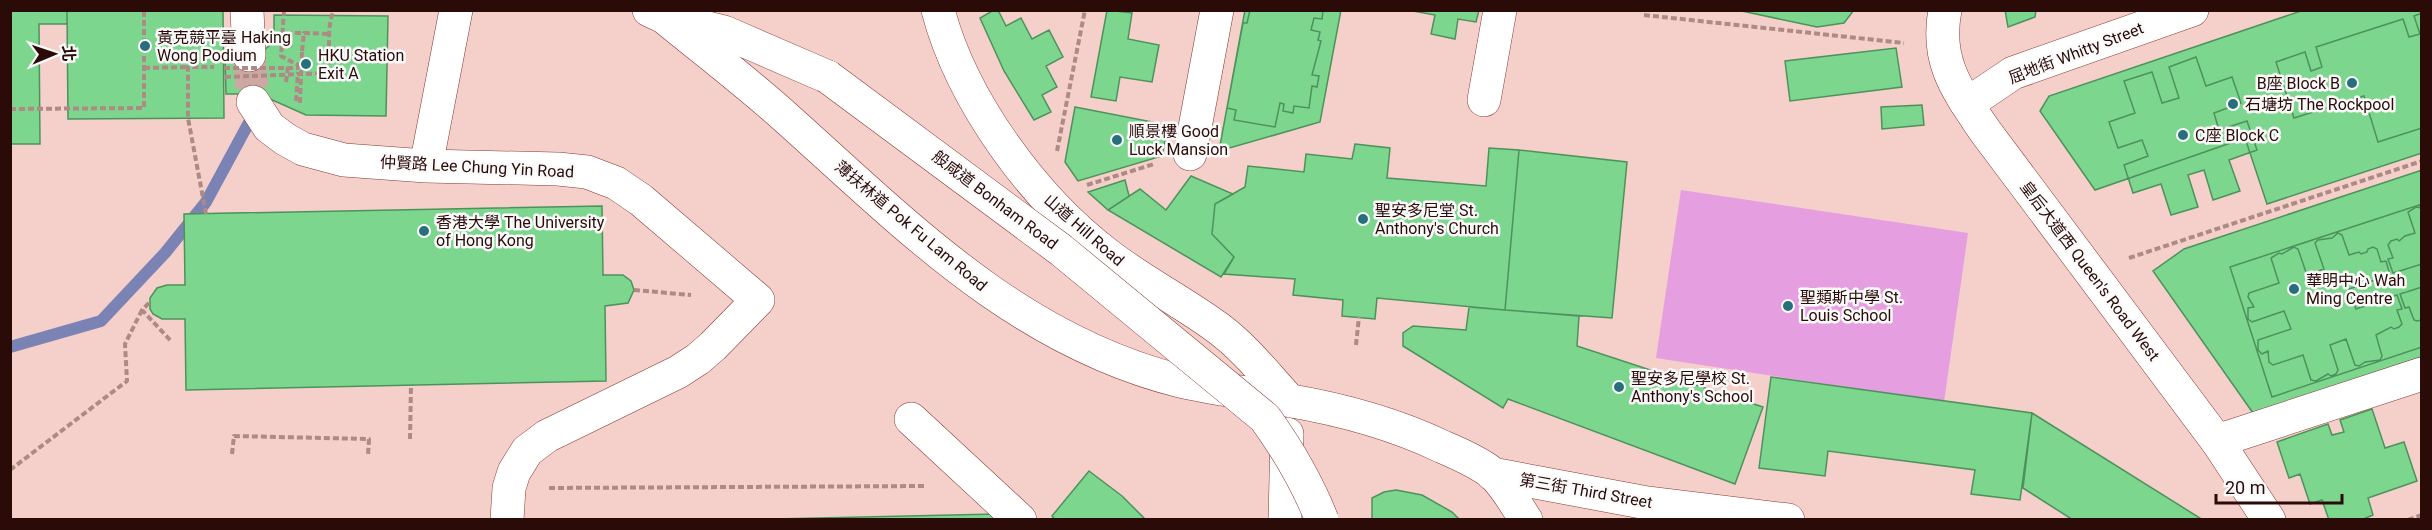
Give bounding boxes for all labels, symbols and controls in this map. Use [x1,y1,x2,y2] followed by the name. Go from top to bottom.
[2006,18,2146,88] street label: 屈地街 Whitty Street
[24,24,84,84] north arrow
[157,28,291,65] place label: 黃克競平臺 Haking Wong Podium
[138,39,152,53] marker: 黃克競平臺 Haking Wong Podium
[59,45,78,62] text: 北
[318,46,404,83] place label: HKU Station Exit A
[299,57,313,71] marker: HKU Station Exit A
[2257,74,2340,93] place label: B座 Block B
[2345,76,2359,90] marker: B座 Block B
[2245,95,2394,114] place label: 石塘坊 The Rockpool
[2226,97,2240,111] marker: 石塘坊 The Rockpool
[1129,122,1228,159] place label: 順景樓 Good Luck Mansion
[2195,126,2279,145] place label: C座 Block C
[2176,128,2190,142] marker: C座 Block C
[1110,133,1124,147] marker: 順景樓 Good Luck Mansion
[929,147,1061,253] street label: 般咸道 Bonham Road
[379,152,575,182] street label: 仲賢路 Lee Chung Yin Road
[831,157,991,295] street label: 薄扶林道 Pok Fu Lam Road
[2016,178,2164,364] street label: 皇后大道西 Queen's Road West
[1040,190,1128,270] street label: 山道 Hill Road
[1375,201,1499,238] place label: 聖安多尼堂 St. Anthony's Church
[1356,212,1370,226] marker: 聖安多尼堂 St. Anthony's Church
[436,213,605,250] place label: 香港大學 The University of Hong Kong
[417,224,431,238] marker: 香港大學 The University of Hong Kong
[2306,271,2405,308] place label: 華明中心 Wah Ming Centre
[2287,282,2301,296] marker: 華明中心 Wah Ming Centre
[1800,288,1903,325] place label: 聖類斯中學 St. Louis School
[1781,299,1795,313] marker: 聖類斯中學 St. Louis School
[1631,369,1753,406] place label: 聖安多尼學校 St. Anthony's School
[1612,380,1626,394] marker: 聖安多尼學校 St. Anthony's School
[2216,467,2342,505] scale bar
[1518,470,1654,512] street label: 第三街 Third Street
[2225,477,2265,498] text: 20 m

